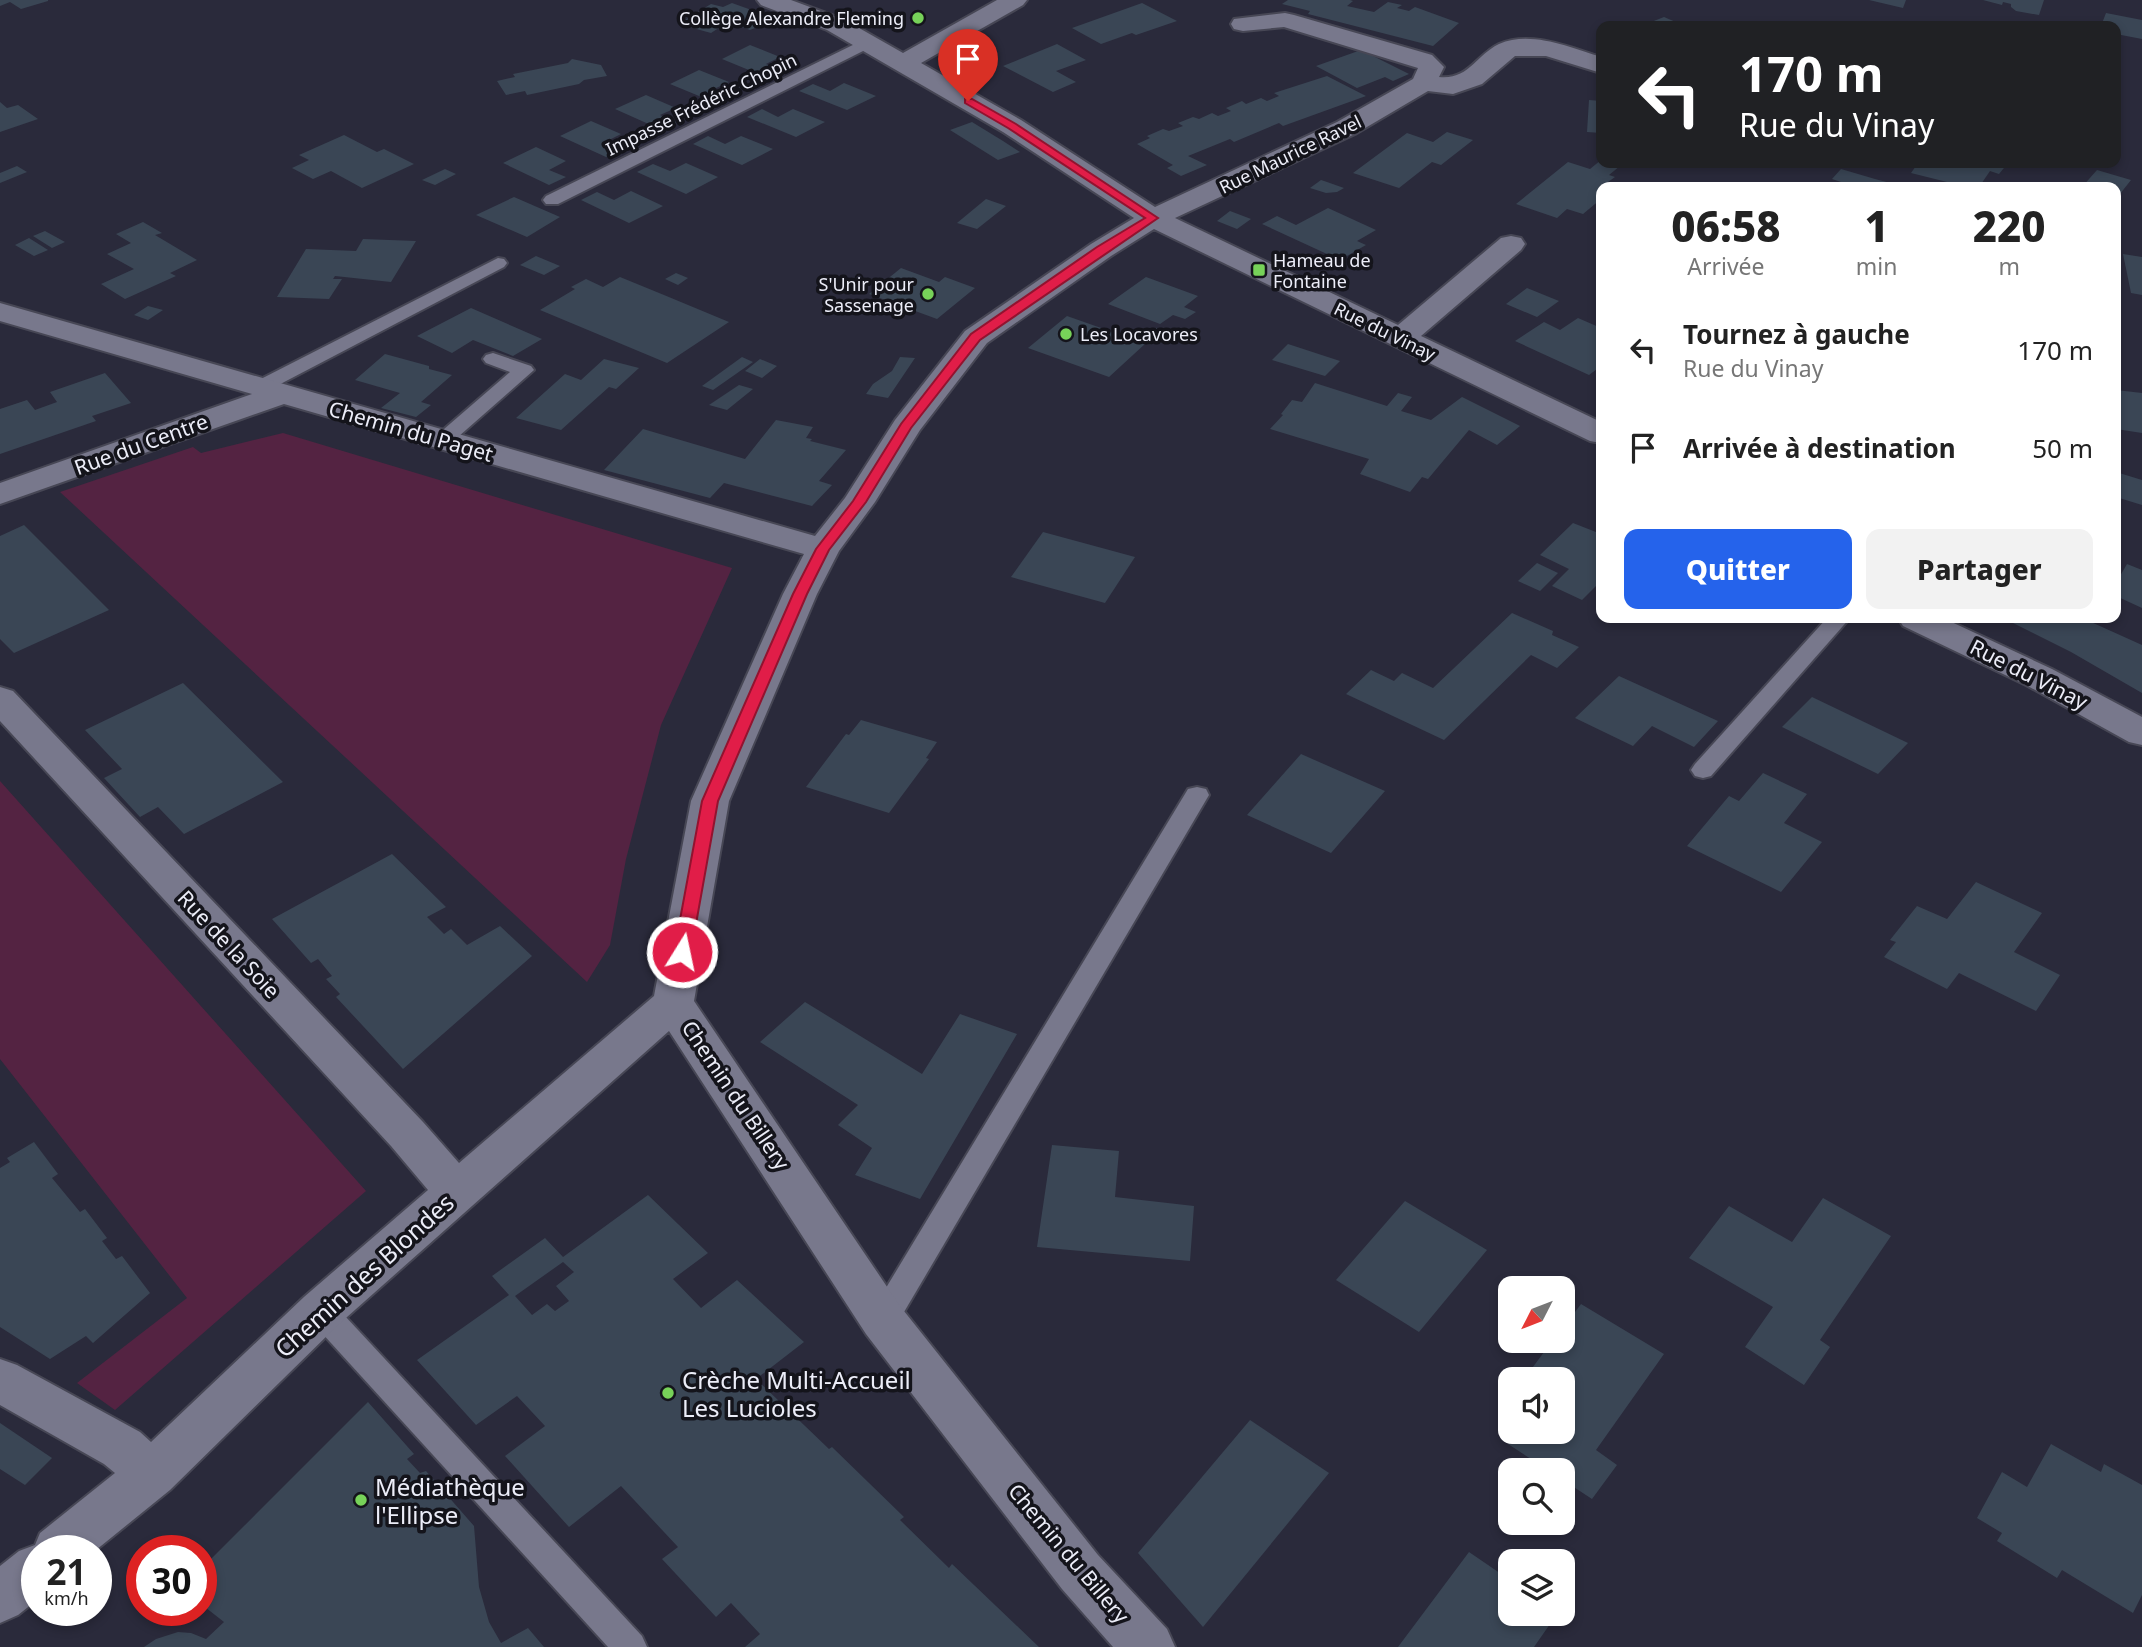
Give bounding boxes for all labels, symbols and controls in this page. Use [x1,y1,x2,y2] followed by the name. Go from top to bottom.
[679,6,904,30] place label: Collège Alexandre Fleming
[910,10,926,26] marker: Collège Alexandre Fleming
[938,29,998,101] pin
[949,40,987,78] icon: arrive
[1739,40,1884,106] text: 170 m
[602,47,800,161] street label: Impasse Frédéric Chopin
[1624,49,1715,140] icon: left
[1739,103,1934,146] text: Rue du Vinay
[1215,109,1365,199] street label: Rue Maurice Ravel
[1671,197,1780,254] text: 06:58
[1864,197,1889,254] text: 1
[1973,197,2046,254] text: 220
[1273,248,1371,293] place label: Hameau de Fontaine
[1687,250,1765,282] text: Arrivée
[1856,250,1897,282] text: min
[1998,250,2020,282] text: m
[1251,262,1267,278] marker: Hameau de Fontaine
[819,272,915,317] place label: S'Unir pour Sassenage
[920,286,936,302] marker: S'Unir pour Sassenage
[1330,296,1440,366] street label: Rue du Vinay
[1683,316,1910,352] text: Tournez à gauche
[1080,322,1198,346] place label: Les Locavores
[1058,326,1074,342] marker: Les Locavores
[1624,331,1662,369] icon: left
[2017,332,2093,368] text: 170 m
[1683,352,1823,384] text: Rue du Vinay
[326,394,497,468] street label: Chemin du Paget
[70,407,212,481] street label: Rue du Centre
[1624,429,1662,467] icon: arrive
[1683,430,1956,466] text: Arrivée à destination
[2032,430,2093,466] text: 50 m
[1624,529,1852,609] button: Quitter
[1866,529,2093,609] button: Partager
[1966,632,2093,716] street label: Rue du Vinay
[172,884,286,1004] street label: Rue de la Soie
[645,915,719,989] position arrow
[676,1015,796,1175] street label: Chemin du Billery
[267,1186,461,1364] street label: Chemin des Blondes
[1498,1276,1575,1353] north arrow
[1498,1276,1575,1626] map controls
[682,1363,911,1424] place label: Crèche Multi-Accueil Les Lucioles
[1498,1367,1575,1444] button: sound
[660,1385,676,1401] marker: Crèche Multi-Accueil Les Lucioles
[1498,1458,1575,1535] button: search
[375,1470,525,1531] place label: Médiathèque l'Ellipse
[1002,1477,1136,1629] street label: Chemin du Billery
[353,1492,369,1508] marker: Médiathèque l'Ellipse
[126,1535,217,1626] speed limit sign: 30
[46,1548,87,1595] text: 21
[1498,1549,1575,1626] button: layers
[44,1586,89,1610] text: km/h

